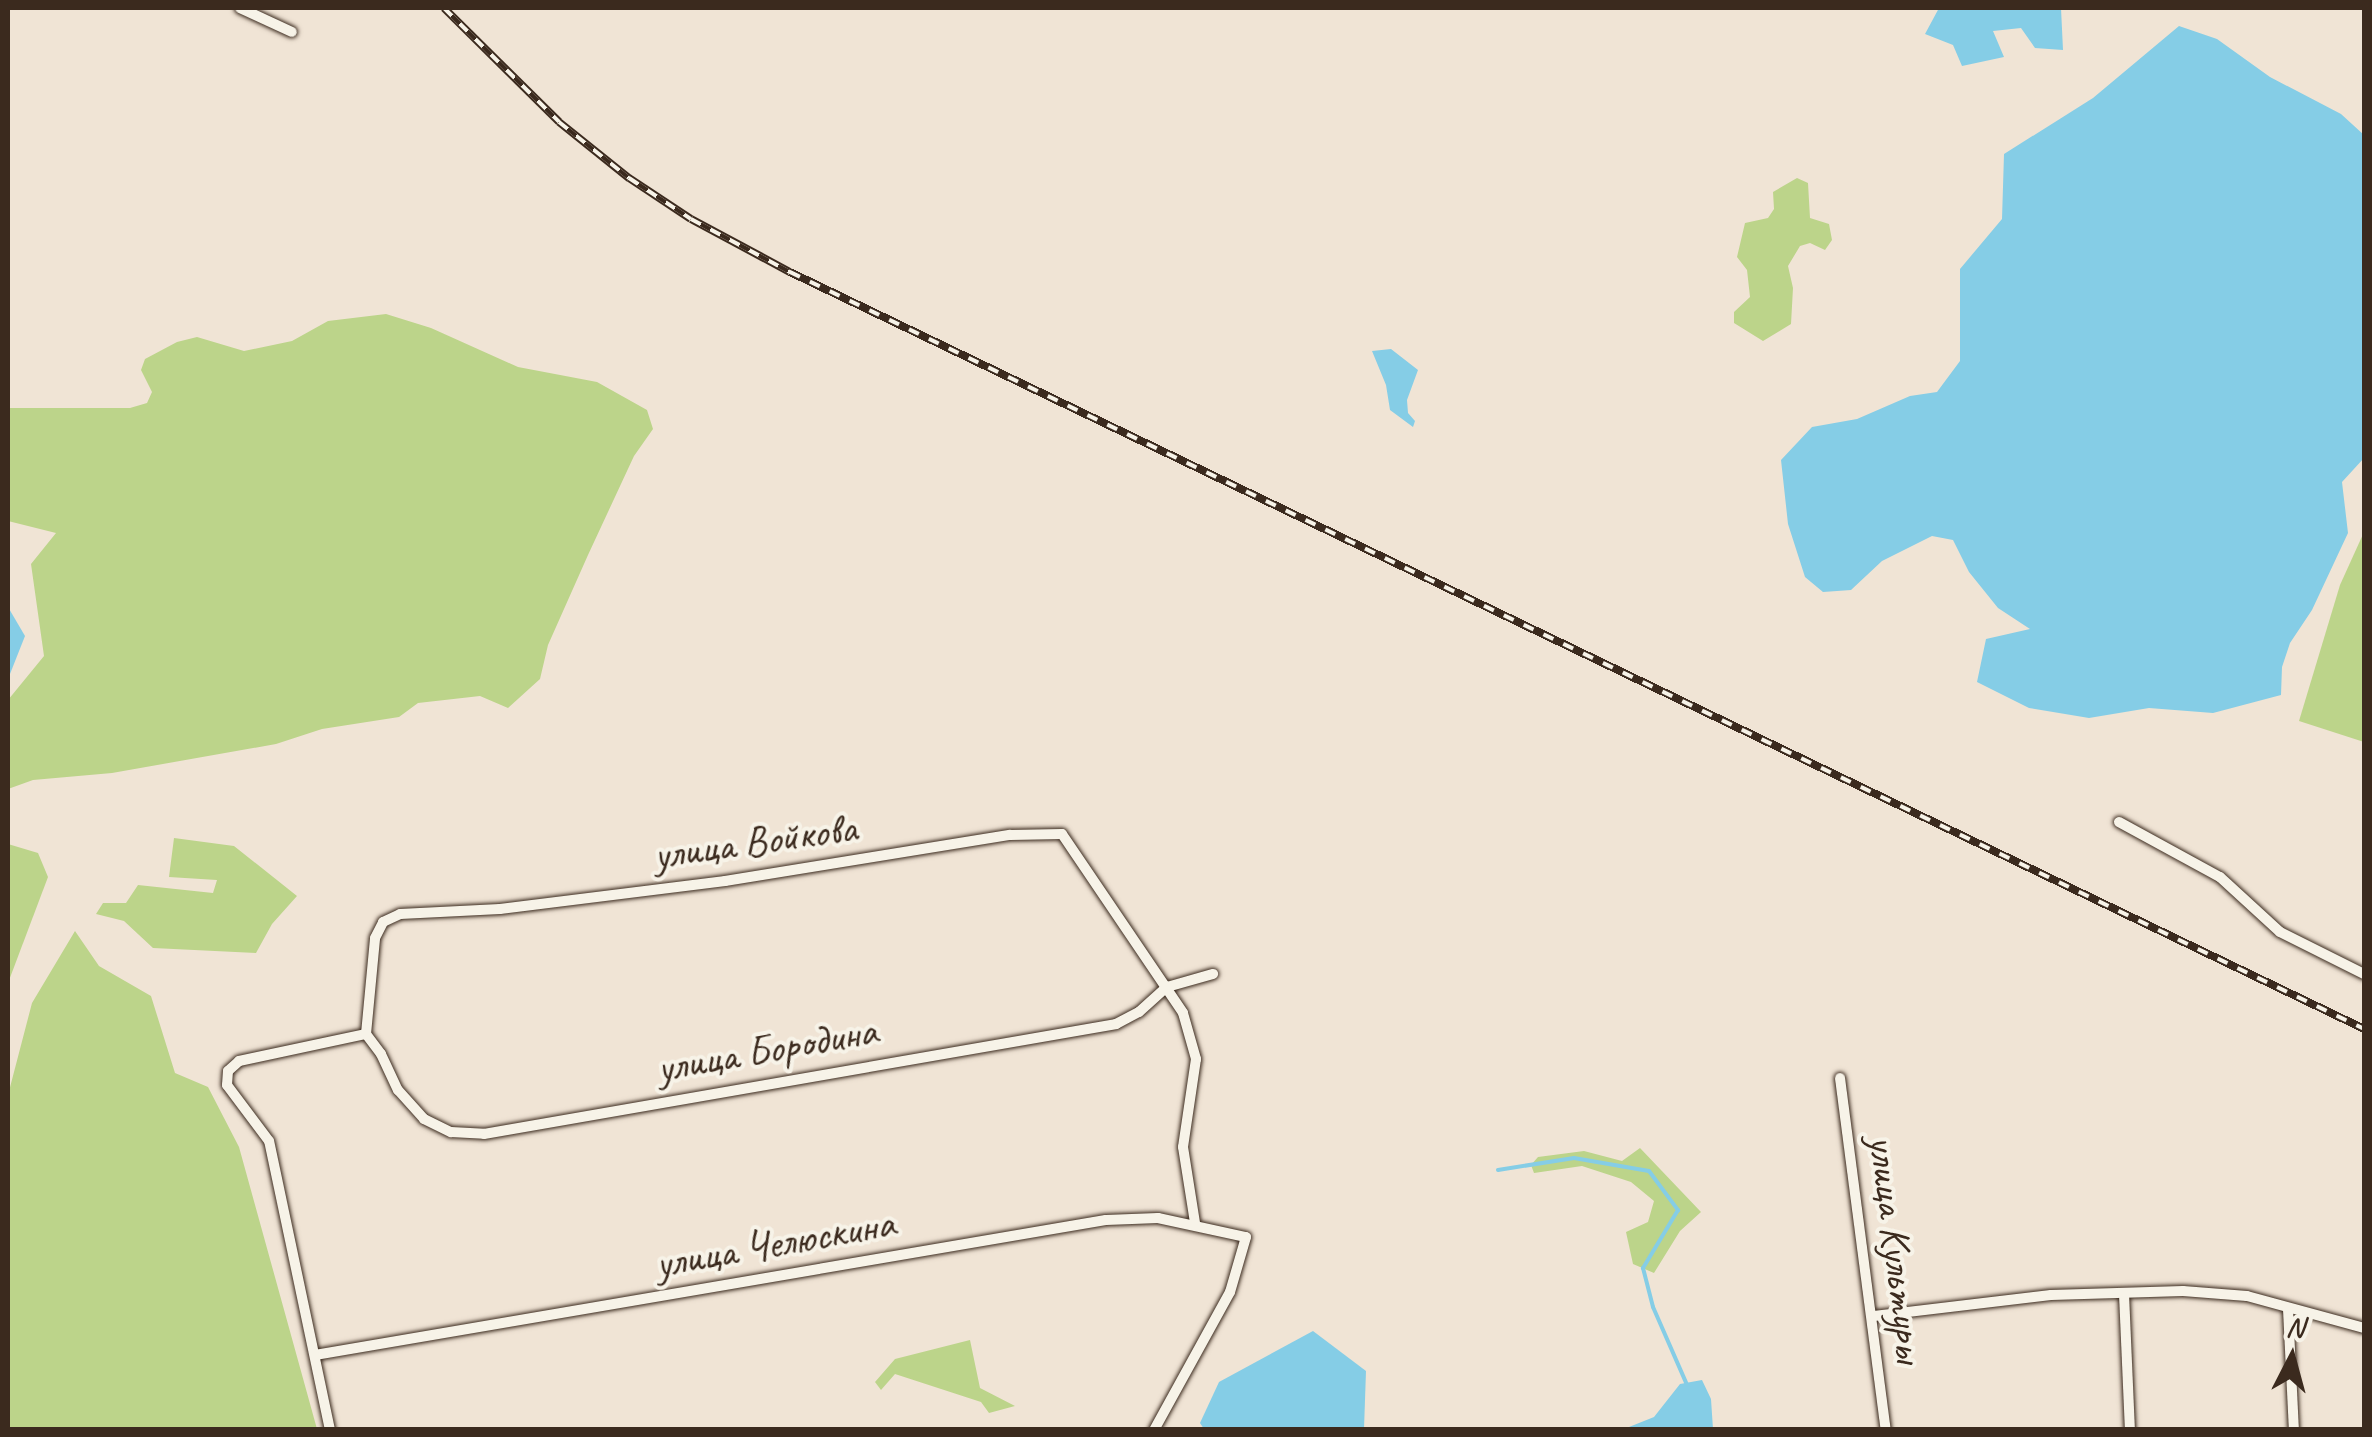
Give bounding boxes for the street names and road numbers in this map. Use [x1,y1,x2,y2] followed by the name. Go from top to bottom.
[650,803,860,881] street label: улица Войкова
[653,1006,881,1094] street label: улица Бородина
[1857,1135,1935,1363] street label: улица Культуры
[651,1198,899,1290] street label: улица Челюскина

